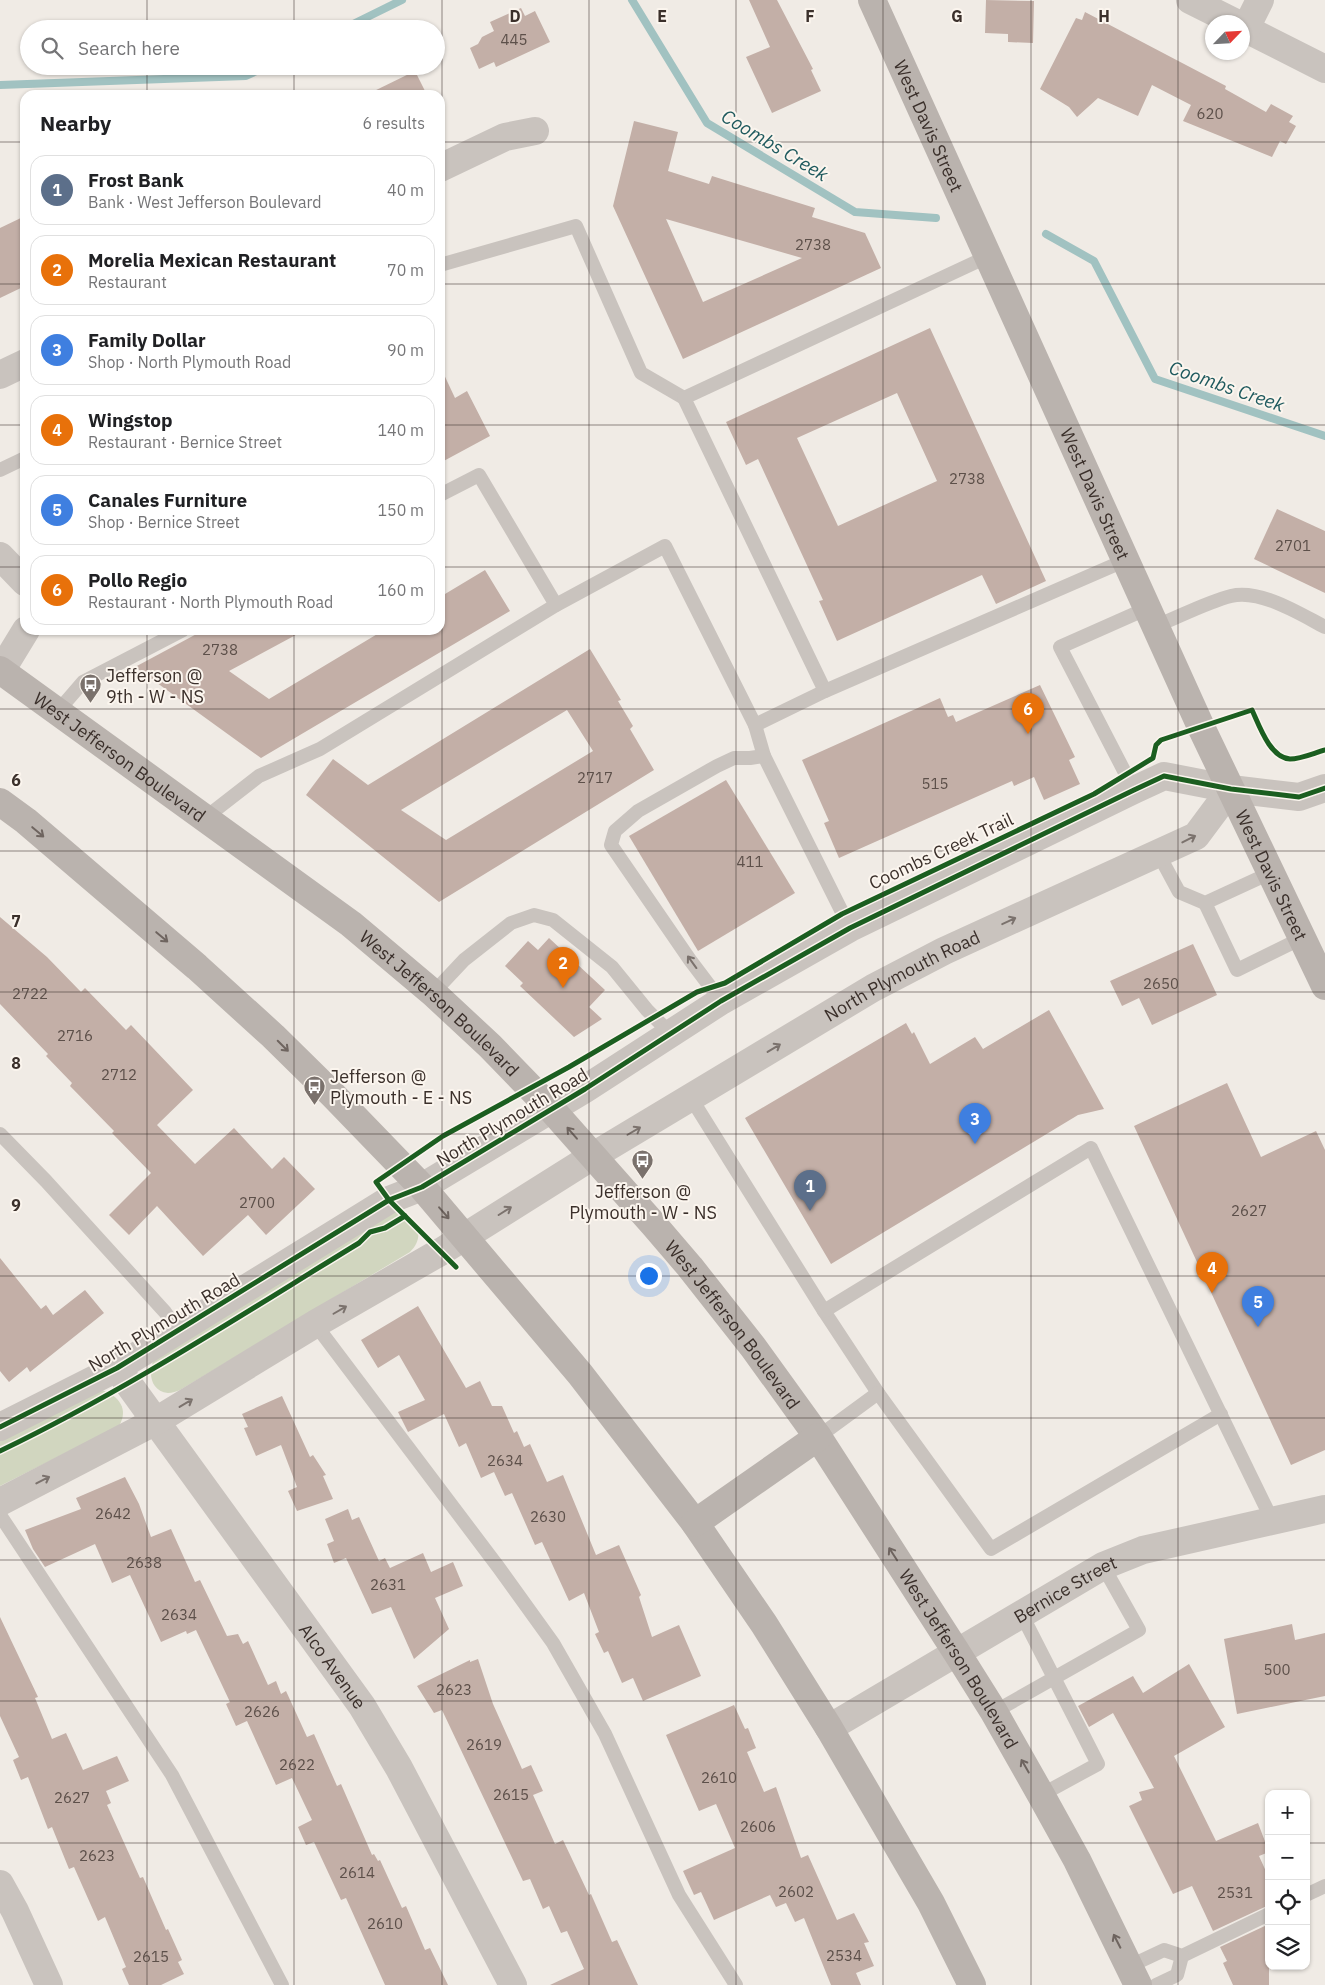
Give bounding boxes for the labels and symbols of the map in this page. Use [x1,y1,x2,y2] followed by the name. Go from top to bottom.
[509,6,521,26] text: D
[657,6,667,26] text: E
[805,6,815,26] text: F
[951,6,963,26] text: G
[1098,6,1110,26] text: H
[1205,15,1250,60] north arrow
[500,30,528,49] house number: 445
[889,56,969,195] street label: West Davis Street
[717,104,834,187] water label: Coombs Creek
[1196,104,1224,123] house number: 620
[795,235,831,254] house number: 2738
[1166,355,1289,417] water label: Coombs Creek
[1056,424,1135,563] street label: West Davis Street
[949,469,985,488] house number: 2738
[1275,536,1311,555] house number: 2701
[202,640,238,659] house number: 2738
[106,664,204,708] place label: Jefferson @ 9th - W - NS
[78,673,102,704] bus stop icon: Jefferson @ 9th - W - NS
[29,687,211,827] street label: West Jefferson Boulevard
[1012,693,1044,734] pin: 6
[577,768,613,787] house number: 2717
[11,770,21,790] text: 6
[921,774,949,793] house number: 515
[1231,806,1313,944] street label: West Davis Street
[865,807,1017,895] street label: Coombs Creek Trail
[32,826,45,837] one-way arrow
[1181,834,1196,844] one-way arrow
[736,852,764,871] house number: 411
[11,911,21,931] text: 7
[1001,916,1016,926] one-way arrow
[355,925,524,1081] street label: West Jefferson Boulevard
[820,925,983,1026] street label: North Plymouth Road
[156,931,169,943] one-way arrow
[547,947,579,988] pin: 2
[687,955,697,969] one-way arrow
[1143,974,1179,993] house number: 2650
[12,984,48,1003] house number: 2722
[57,1026,93,1045] house number: 2716
[277,1039,289,1052] one-way arrow
[767,1042,781,1052] one-way arrow
[11,1053,21,1073] text: 8
[432,1063,592,1171] street label: North Plymouth Road
[101,1065,137,1084] house number: 2712
[330,1065,472,1109] place label: Jefferson @ Plymouth - E - NS
[302,1074,326,1105] bus stop icon: Jefferson @ Plymouth - E - NS
[959,1103,991,1144] pin: 3
[627,1126,641,1136] one-way arrow
[567,1127,578,1140] one-way arrow
[631,1149,655,1180] bus stop icon: Jefferson @ Plymouth - W - NS
[794,1170,826,1211] pin: 1
[569,1180,717,1224] place label: Jefferson @ Plymouth - W - NS
[239,1193,275,1212] house number: 2700
[11,1195,21,1215] text: 9
[1231,1201,1267,1220] house number: 2627
[498,1206,512,1216] one-way arrow
[438,1207,450,1220] one-way arrow
[660,1235,805,1413] street label: West Jefferson Boulevard
[1196,1252,1228,1293] pin: 4
[636,1263,662,1289] your location
[84,1268,244,1376] street label: North Plymouth Road
[1242,1286,1274,1327] pin: 5
[333,1304,347,1314] one-way arrow
[179,1397,193,1407] one-way arrow
[487,1451,523,1470] house number: 2634
[35,1475,50,1484] one-way arrow
[95,1504,131,1523] house number: 2642
[530,1507,566,1526] house number: 2630
[888,1547,898,1561] one-way arrow
[1009,1550,1120,1628] street label: Bernice Street
[126,1553,162,1572] house number: 2638
[894,1564,1024,1752] street label: West Jefferson Boulevard
[370,1575,406,1594] house number: 2631
[161,1605,197,1624] house number: 2634
[294,1619,372,1713] street label: Alco Avenue
[1263,1660,1291,1679] house number: 500
[436,1680,472,1699] house number: 2623
[244,1702,280,1721] house number: 2626
[466,1735,502,1754] house number: 2619
[279,1755,315,1774] house number: 2622
[1020,1759,1030,1774] one-way arrow
[701,1768,737,1787] house number: 2610
[493,1785,529,1804] house number: 2615
[54,1788,90,1807] house number: 2627
[740,1817,776,1836] house number: 2606
[79,1846,115,1865] house number: 2623
[339,1863,375,1882] house number: 2614
[778,1882,814,1901] house number: 2602
[1217,1883,1253,1902] house number: 2531
[367,1914,403,1933] house number: 2610
[1112,1934,1121,1949] one-way arrow
[826,1946,862,1965] house number: 2534
[133,1947,169,1966] house number: 2615

